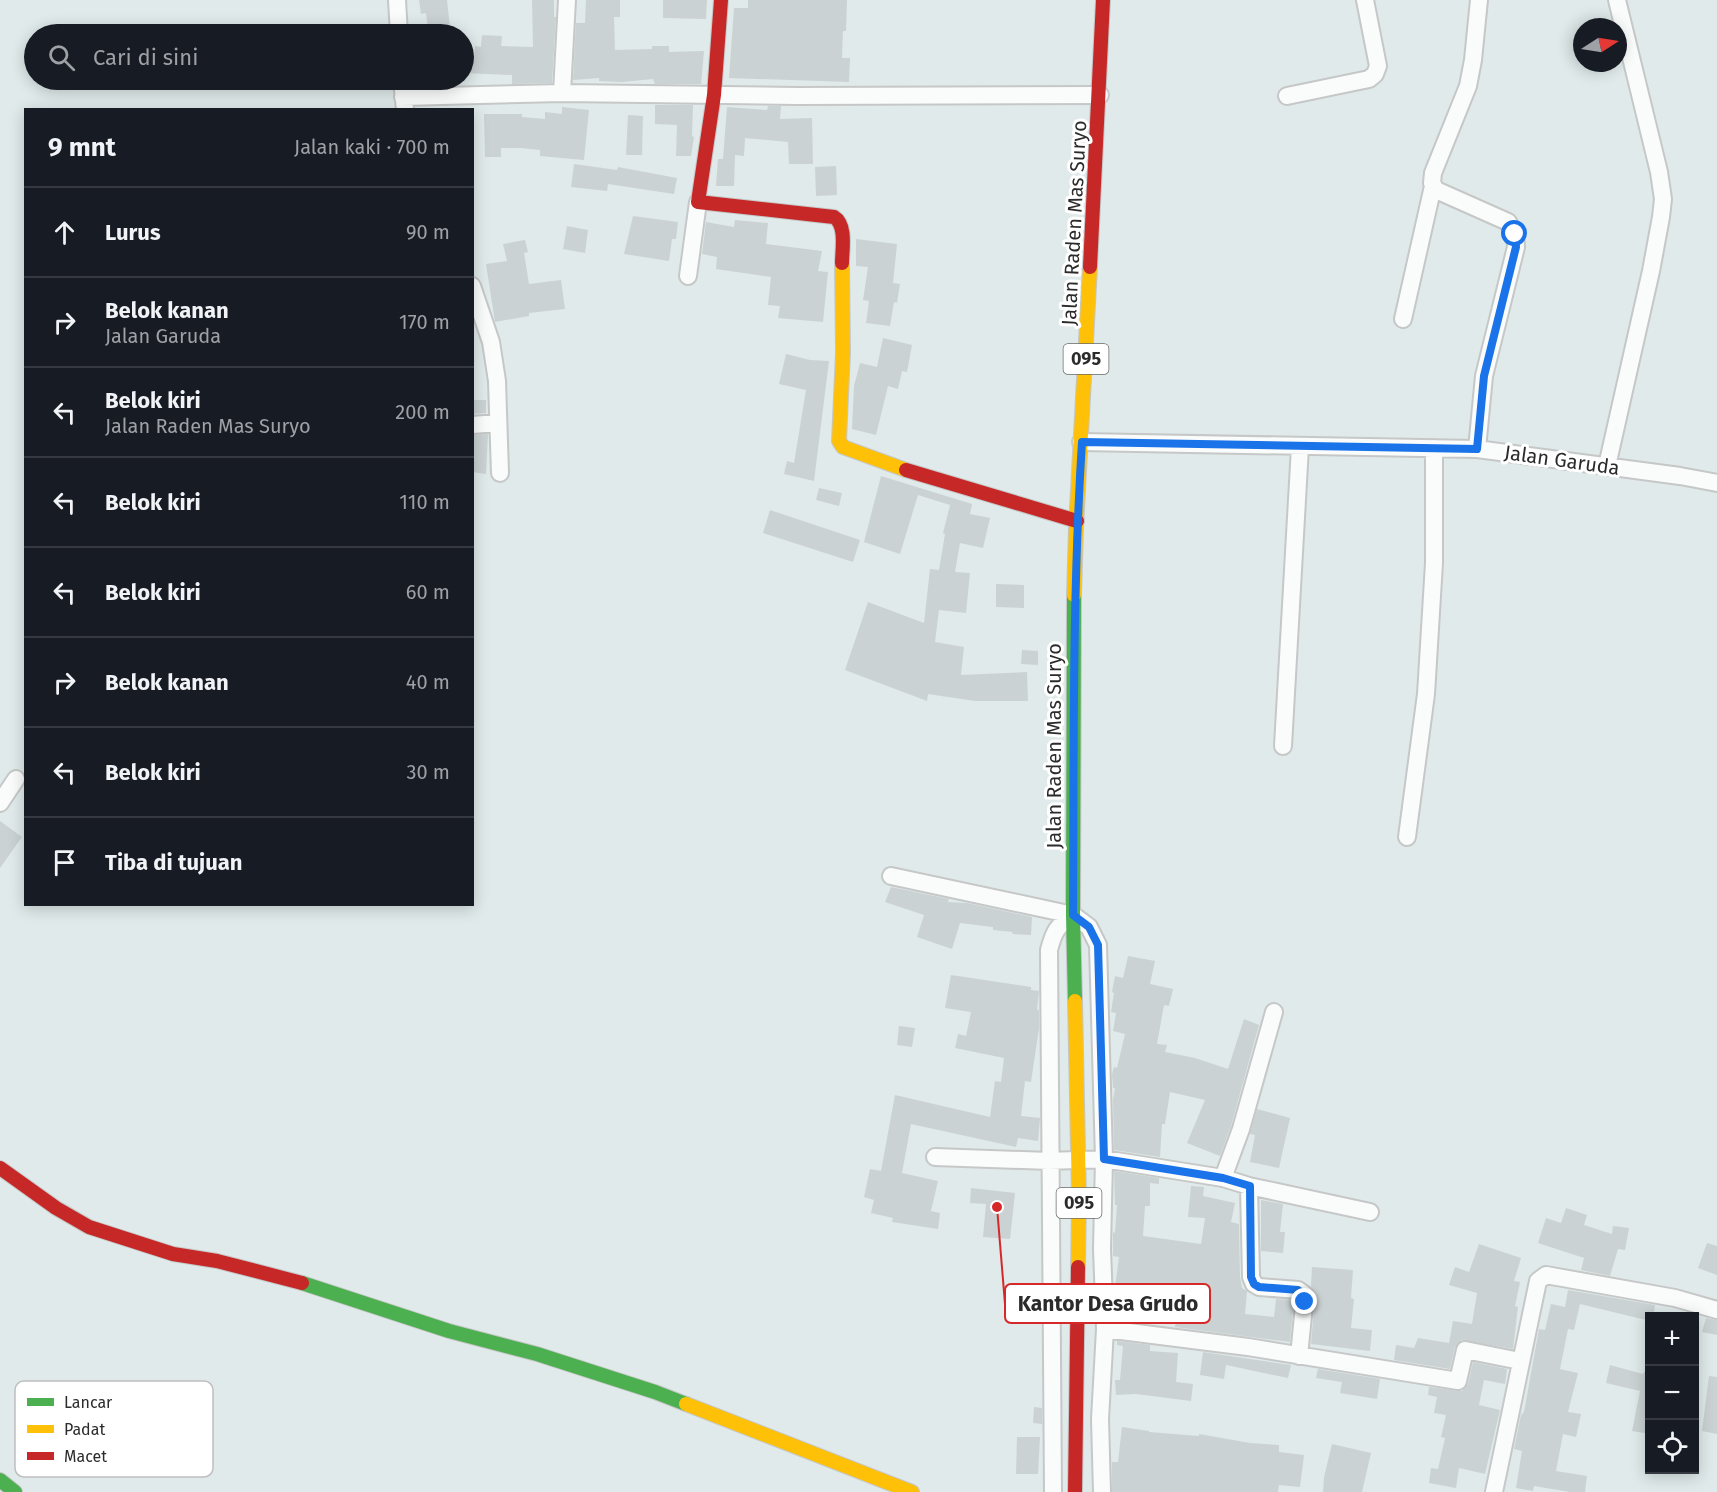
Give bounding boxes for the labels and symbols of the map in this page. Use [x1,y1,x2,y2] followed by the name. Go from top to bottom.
[1573,18,1627,72] north arrow
[1057,120,1091,326] street label: Jalan Raden Mas Suryo
[1501,220,1527,246] route start
[1064,344,1108,374] road number: 095
[1503,440,1621,480] street label: Jalan Garuda
[1042,643,1066,849] street label: Jalan Raden Mas Suryo
[1056,1188,1102,1218] road number: 095
[1005,1284,1210,1323] callout: Kantor Desa Grudo
[1291,1288,1317,1314] route end
[1018,1291,1198,1317] text: Kantor Desa Grudo
[15,1381,213,1477] legend
[64,1393,113,1412] text: Lancar
[64,1420,105,1439] text: Padat
[64,1447,107,1466] text: Macet

